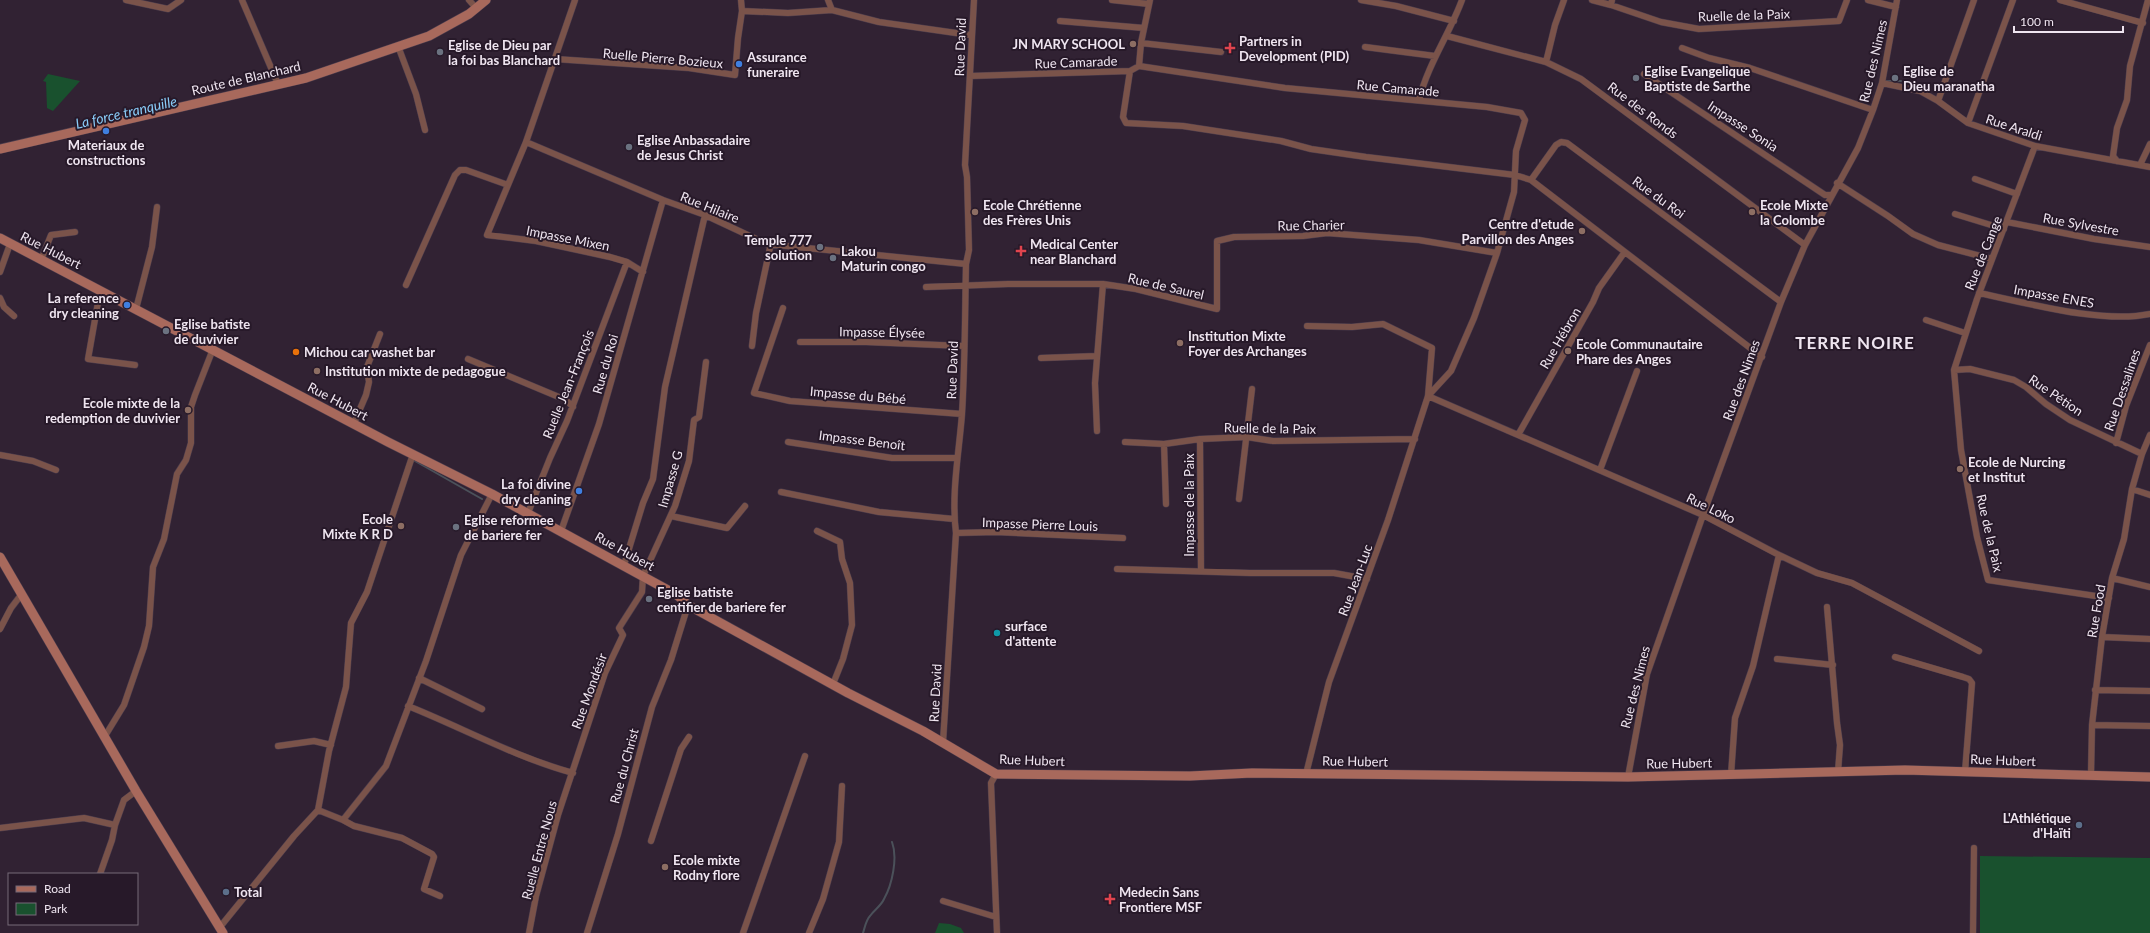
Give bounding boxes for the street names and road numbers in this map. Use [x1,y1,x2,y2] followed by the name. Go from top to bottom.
[1698,5,1791,25] street label: Ruelle de la Paix
[951,18,969,76] street label: Rue David
[1856,18,1890,104] street label: Rue des Nimes
[602,45,724,71] street label: Ruelle Pierre Bozieux
[1034,53,1118,71] street label: Rue Camarade
[190,58,302,98] street label: Route de Blanchard
[1356,76,1440,100] street label: Rue Camarade
[1605,78,1682,142] street label: Rue des Ronds
[1705,97,1781,155] street label: Impasse Sonia
[1984,110,2044,144] street label: Rue Araldi
[1629,172,1689,222] street label: Rue du Roi
[678,188,742,226] street label: Rue Hilaire
[2042,209,2120,239] street label: Rue Sylvestre
[1961,213,2005,292] street label: Rue de Cange
[1277,216,1345,234] street label: Rue Charier
[525,222,611,254] street label: Impasse Mixen
[18,228,84,272] street label: Rue Hubert
[1126,269,1206,303] street label: Rue de Saurel
[2013,281,2095,311] street label: Impasse ENES
[1536,304,1584,372] street label: Rue Hébron
[839,323,925,341] street label: Impasse Élysée
[539,327,597,441] street label: Ruelle Jean-François
[589,332,621,396] street label: Rue du Roi
[1719,337,1763,422] street label: Rue des Nimes
[943,341,961,399] street label: Rue David
[2100,347,2144,433] street label: Rue Dessalines
[2026,371,2086,419] street label: Rue Pétion
[305,378,371,424] street label: Rue Hubert
[809,383,907,407] street label: Impasse du Bébé
[1224,419,1317,437] street label: Ruelle de la Paix
[818,427,906,453] street label: Impasse Benoît
[654,448,686,510] street label: Impasse G
[1181,453,1197,557] street label: Impasse de la Paix
[1684,489,1738,527] street label: Rue Loko
[1973,493,2007,574] street label: Rue de la Paix
[982,514,1099,534] street label: Impasse Pierre Louis
[592,528,658,574] street label: Rue Hubert
[1335,542,1375,618] street label: Rue Jean-Luc
[2083,583,2109,639] street label: Rue Food
[1617,644,1653,730] street label: Rue des Nimes
[568,651,610,731] street label: Rue Mondésir
[925,663,945,723] street label: Rue David
[606,726,642,805] street label: Rue du Christ
[999,751,1066,769] street label: Rue Hubert
[1970,751,2037,769] street label: Rue Hubert
[1322,752,1388,770] street label: Rue Hubert
[1646,754,1712,772] street label: Rue Hubert
[518,798,560,901] street label: Ruelle Entre Nous

